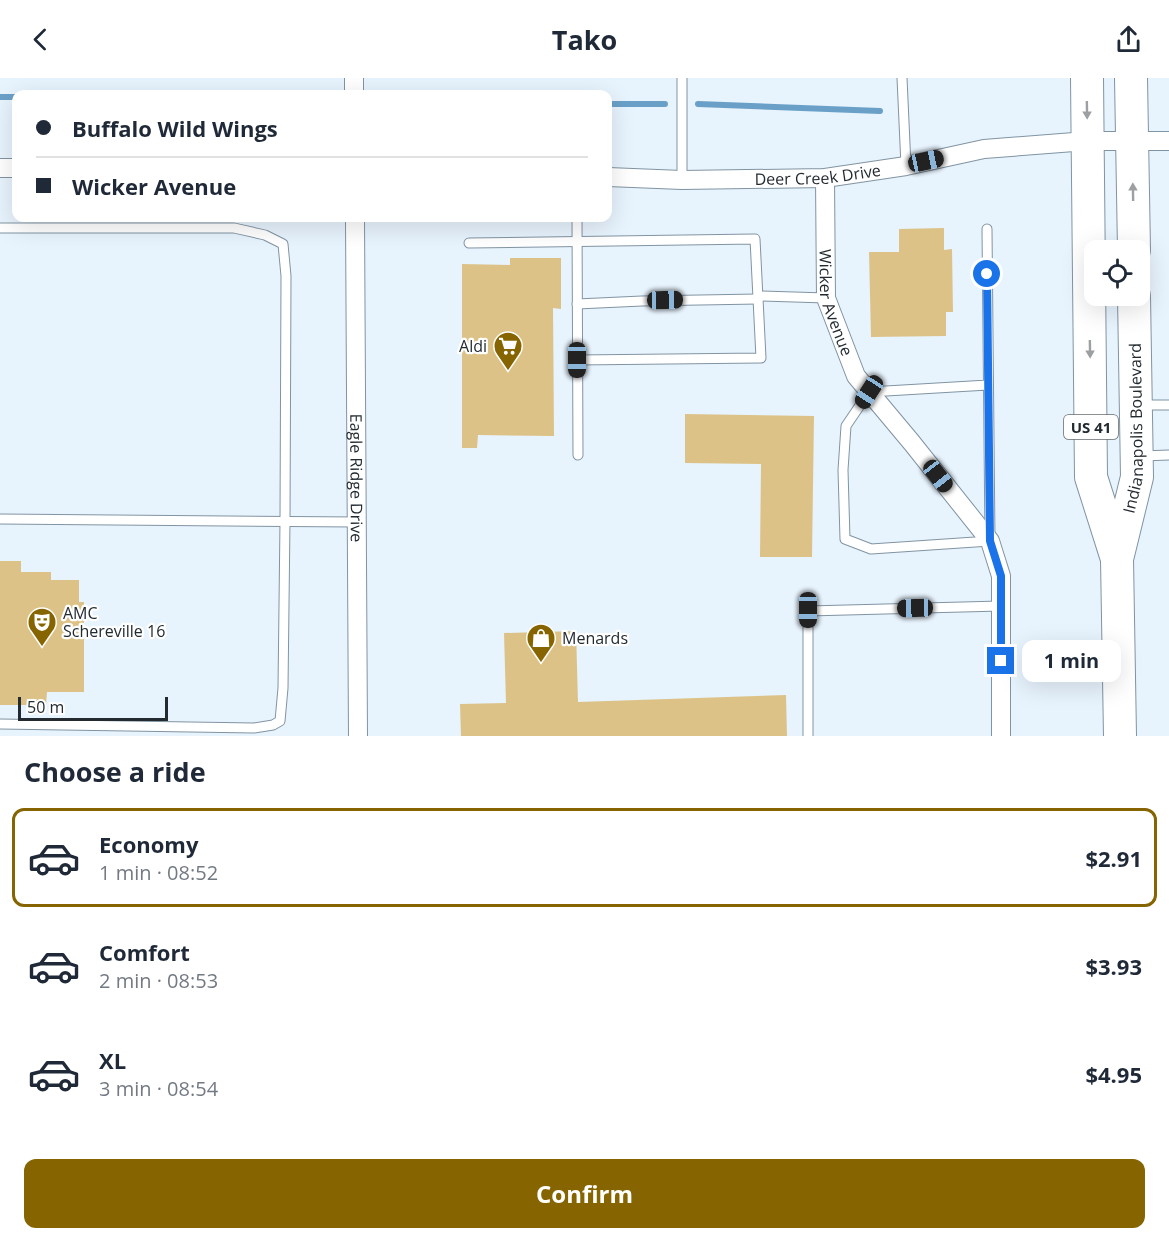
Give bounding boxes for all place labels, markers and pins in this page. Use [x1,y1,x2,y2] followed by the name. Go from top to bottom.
[492,330,524,372] supermarket icon: Aldi
[459,335,487,357] place label: Aldi
[63,602,165,642] place label: AMC Schereville 16
[26,606,58,648] theatre icon: AMC Schereville 16
[525,622,557,664] shop icon: Menards
[562,627,628,649] place label: Menards

